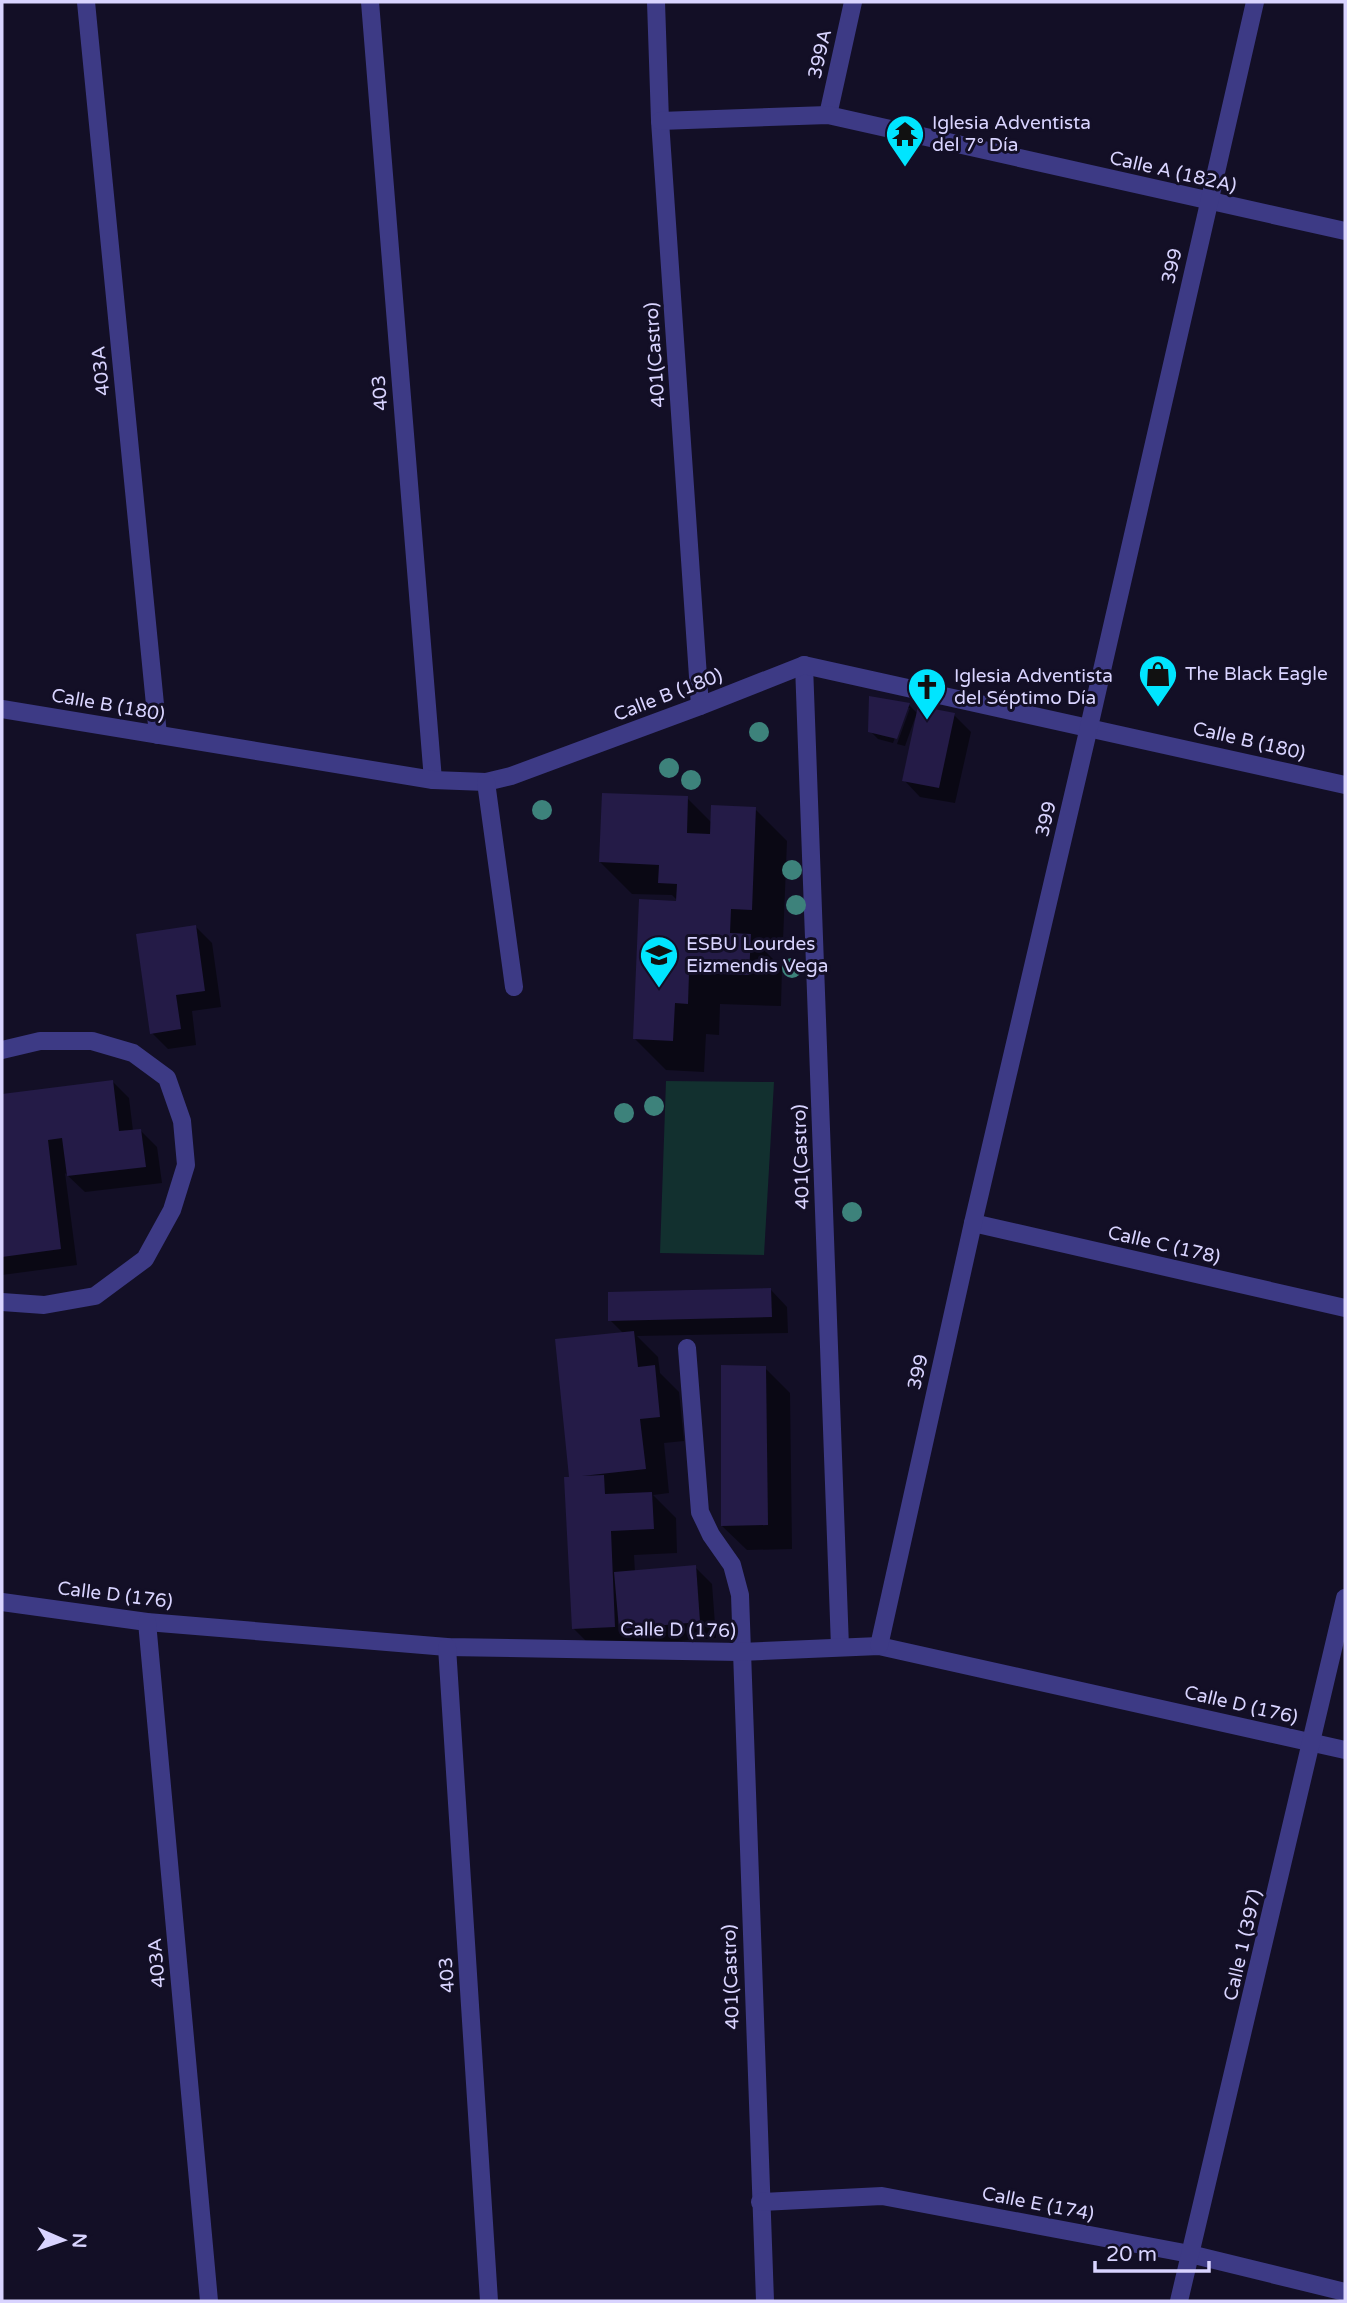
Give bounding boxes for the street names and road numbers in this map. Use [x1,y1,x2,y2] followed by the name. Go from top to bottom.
[804,27,836,81] street label: 399A
[1107,147,1239,197] street label: Calle A (182A)
[1157,246,1187,286] street label: 399
[640,302,670,408] street label: 401(Castro)
[87,345,115,397] street label: 403A
[367,374,393,412] street label: 403
[610,664,726,726] street label: Calle B (180)
[50,684,166,726] street label: Calle B (180)
[1191,717,1307,765] street label: Calle B (180)
[1031,799,1061,839] street label: 399
[788,1104,814,1210] street label: 401(Castro)
[1106,1221,1222,1269] street label: Calle C (178)
[903,1352,933,1392] street label: 399
[56,1577,174,1613] street label: Calle D (176)
[620,1618,736,1642] street label: Calle D (176)
[1182,1681,1300,1729] street label: Calle D (176)
[1220,1887,1266,2003] street label: Calle 1 (397)
[718,1924,744,2030] street label: 401(Castro)
[144,1937,170,1989] street label: 403A
[435,1956,459,1994] street label: 403
[980,2182,1096,2226] street label: Calle E (174)

